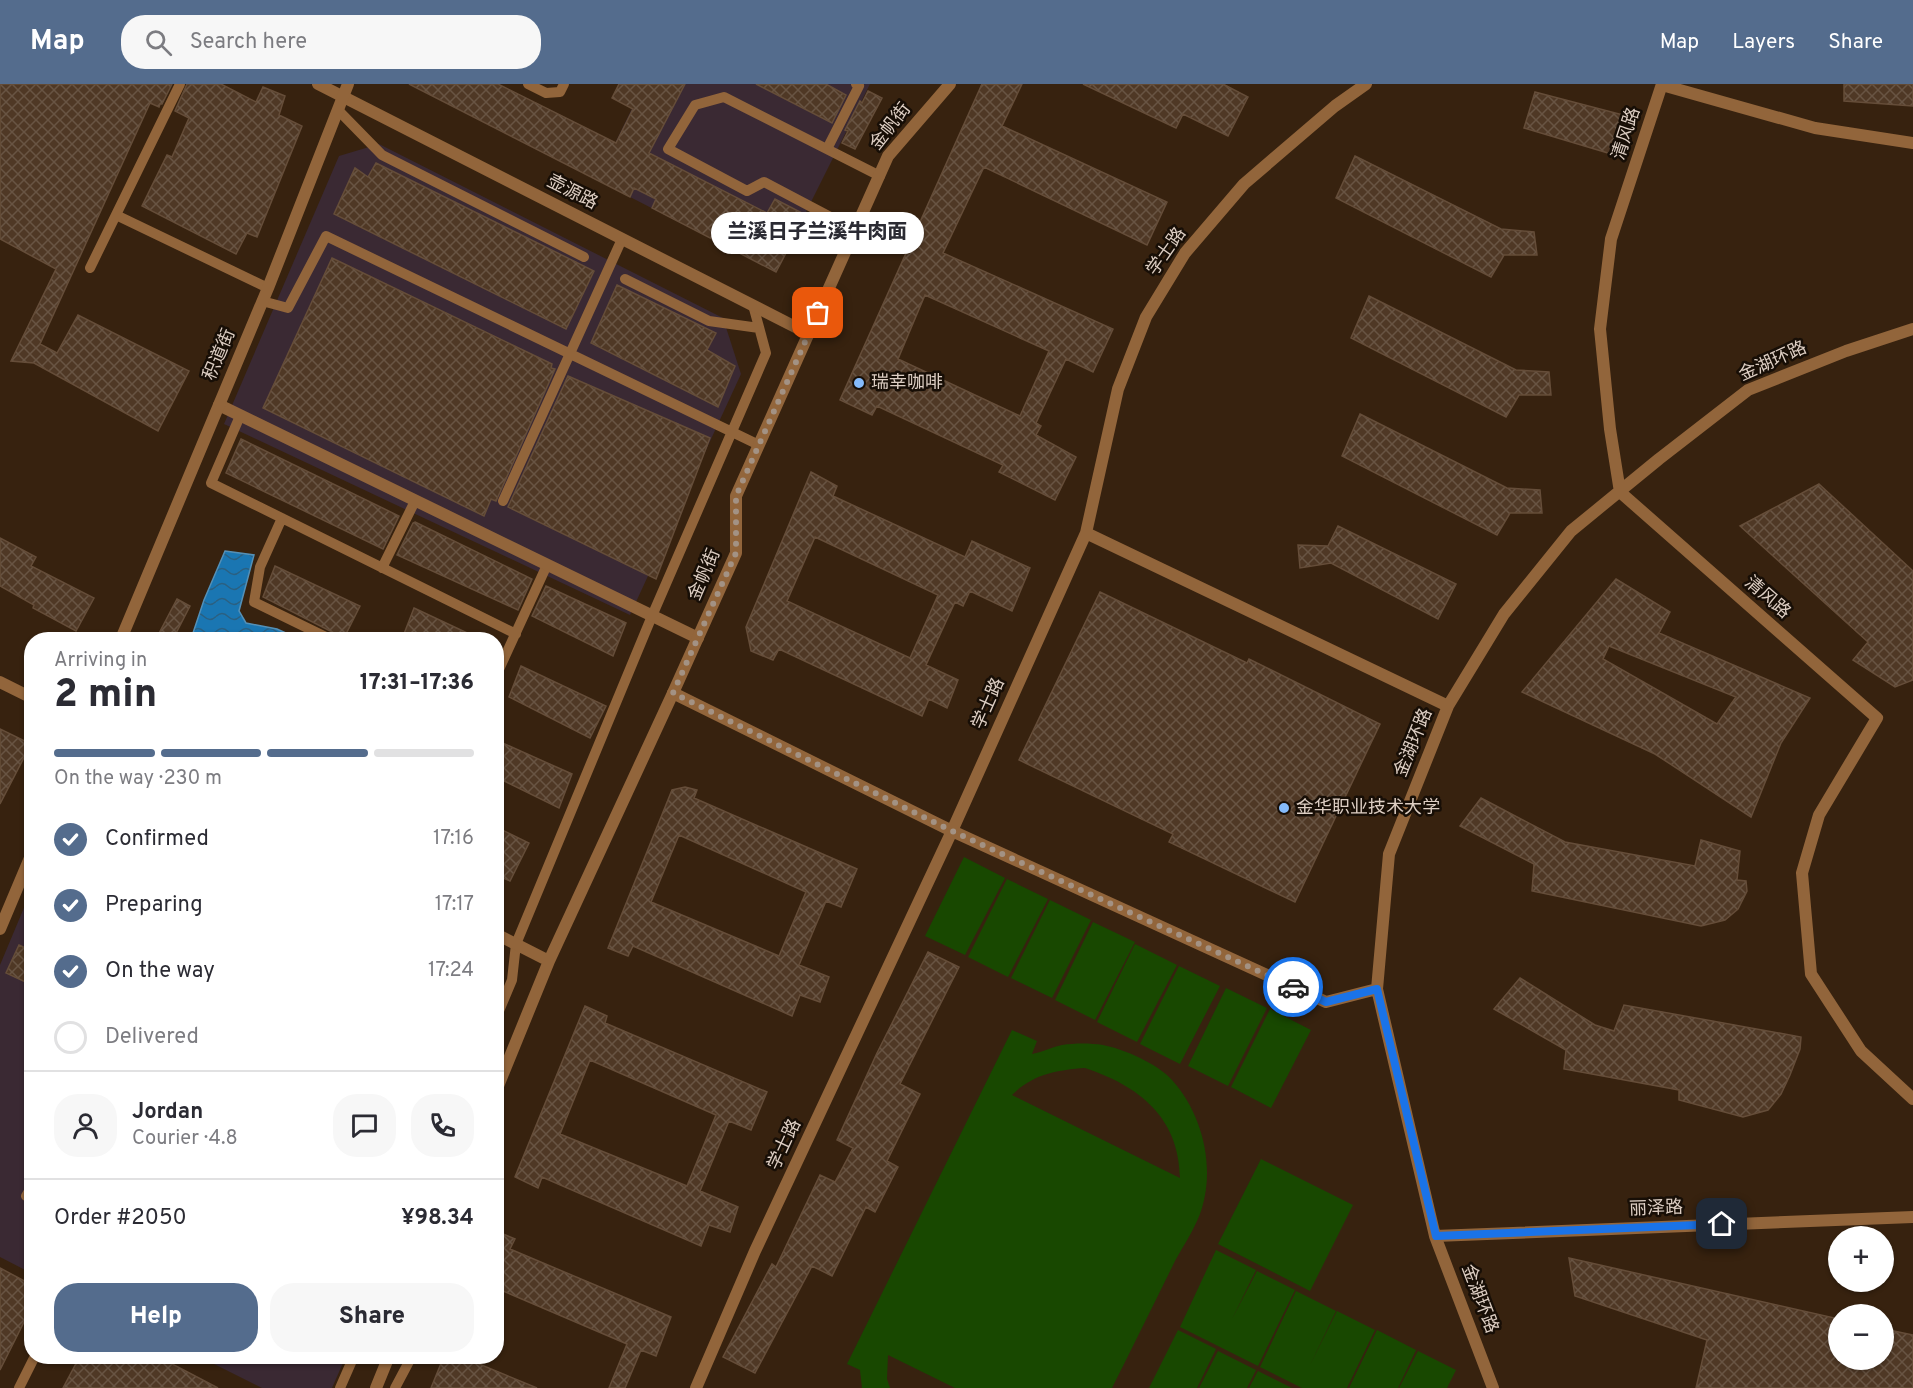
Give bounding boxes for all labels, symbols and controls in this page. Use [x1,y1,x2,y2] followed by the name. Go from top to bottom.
[121,15,541,69] search box
[30,24,85,60] text: Map
[142,26,175,59] icon: search
[190,29,307,56] text: Search here
[1660,29,1699,56] text: Map
[1732,29,1795,56] text: Layers
[1828,29,1883,56] text: Share
[865,99,917,155] street label: 金帆街
[1608,105,1646,163] street label: 清风路
[543,170,601,216] street label: 壶源路
[712,211,924,253] callout: 兰溪日子兰溪牛肉面
[728,220,908,246] text: 兰溪日子兰溪牛肉面
[1142,223,1192,281] street label: 学士路
[792,287,843,338] pin
[801,296,834,329] icon: bag
[199,326,241,384] street label: 积道街
[1735,337,1811,387] street label: 金湖环路
[871,372,943,395] place label: 瑞幸咖啡
[852,376,866,390] marker: 瑞幸咖啡
[684,546,726,604] street label: 金帆街
[1739,572,1795,624] street label: 清风路
[54,648,147,674] text: Arriving in
[360,670,474,697] text: 17:31–17:36
[54,672,157,721] text: 2 min
[968,675,1010,733] street label: 学士路
[1390,705,1438,781] street label: 金湖环路
[54,766,222,792] text: On the way · 230 m
[1296,797,1440,820] place label: 金华职业技术大学
[1277,801,1291,815] marker: 金华职业技术大学
[54,823,87,856] icon: check
[105,826,209,853] text: Confirmed
[433,826,474,852] text: 17:16
[54,889,87,922] icon: check
[105,892,203,919] text: Preparing
[435,892,474,918] text: 17:17
[54,955,87,988] icon: check
[1263,957,1323,1017] courier
[105,958,215,985] text: On the way
[428,958,474,984] text: 17:24
[1277,971,1310,1004] icon: car
[105,1024,199,1051] text: Delivered
[54,1094,117,1157] button: person
[333,1094,396,1157] button: chat
[411,1094,474,1157] button: phone
[132,1099,203,1126] text: Jordan
[763,1116,807,1174] street label: 学士路
[132,1126,238,1152] text: Courier · 4.8
[1629,1197,1683,1221] street label: 丽泽路
[1696,1198,1747,1249] pin
[54,1205,187,1232] text: Order #2050
[401,1205,474,1232] text: ¥98.34
[1705,1207,1738,1240] icon: home
[1828,1226,1894,1370] map controls
[1828,1226,1894,1292] button: +
[1455,1261,1503,1337] street label: 金湖环路
[54,1283,258,1352] button: Help
[270,1283,474,1352] button: Share
[1828,1304,1894,1370] button: −

